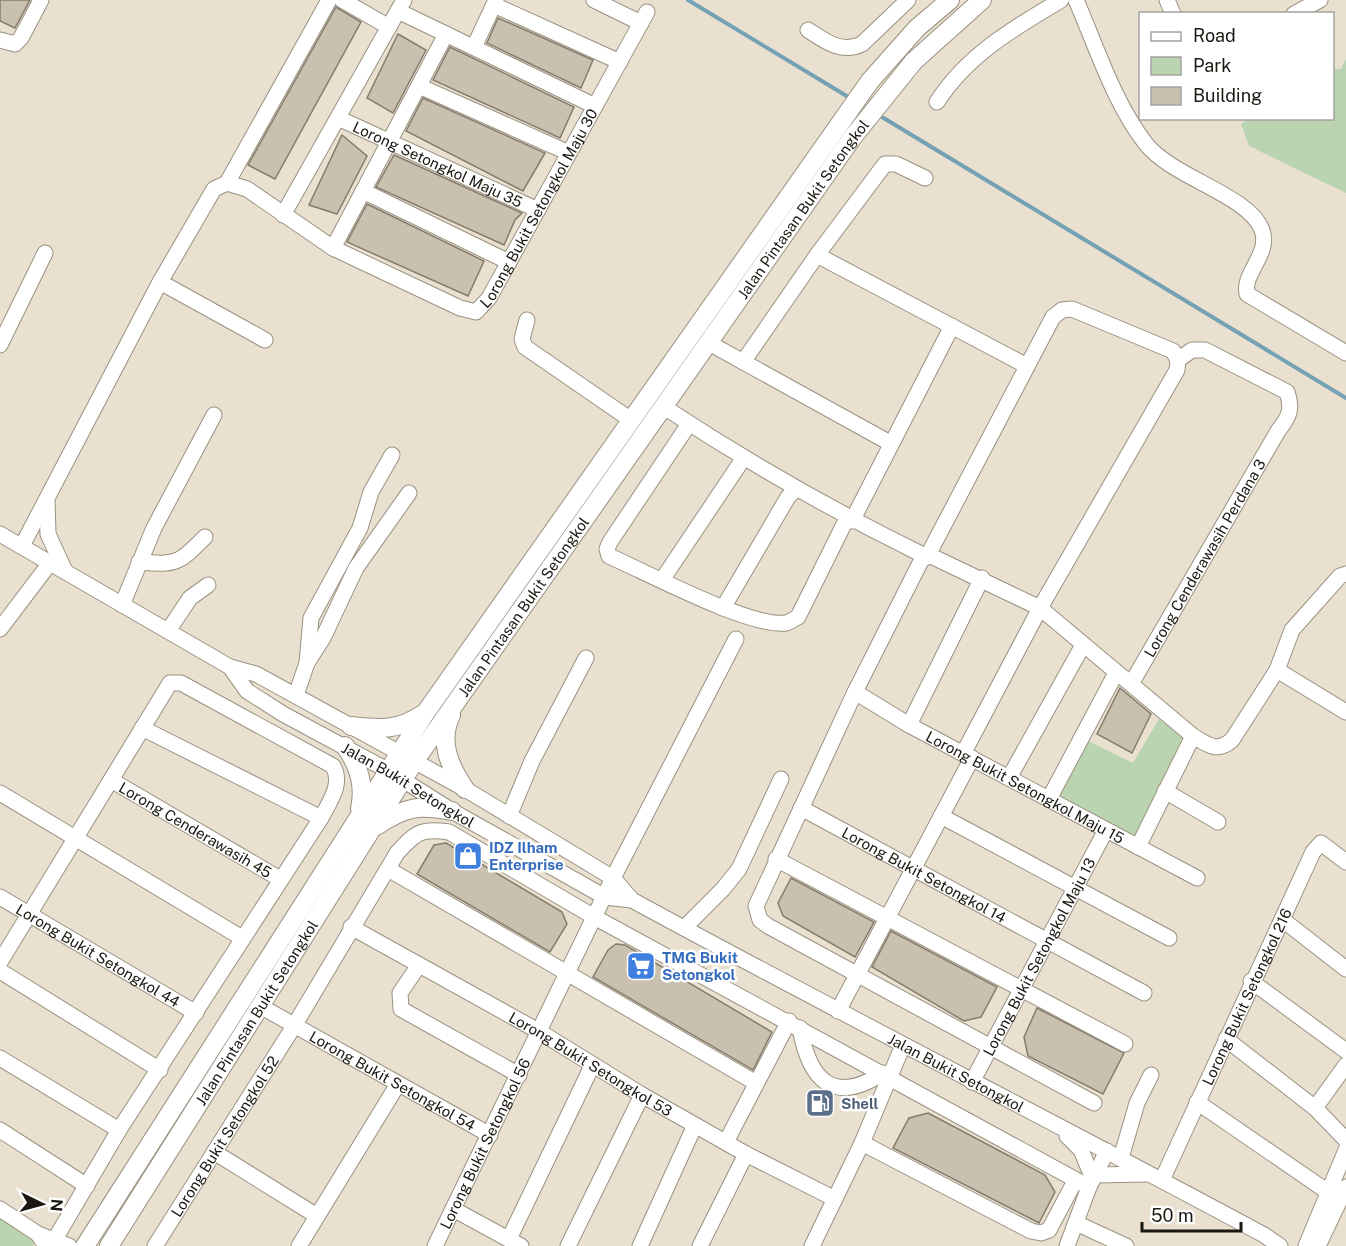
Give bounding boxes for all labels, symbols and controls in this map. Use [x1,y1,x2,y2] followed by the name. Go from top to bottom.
[1139,12,1334,120] legend
[1193,25,1236,46] text: Road
[1193,55,1231,76] text: Park
[1193,85,1262,106] text: Building
[476,106,600,311] street label: Lorong Bukit Setongkol Maju 30
[734,116,872,302] street label: Jalan Pintasan Bukit Setongkol
[350,118,525,210] street label: Lorong Setongkol Maju 35
[1140,456,1268,660] street label: Lorong Cenderawasih Perdana 3
[454,514,592,700] street label: Jalan Pintasan Bukit Setongkol
[923,727,1127,846] street label: Lorong Bukit Setongkol Maju 15
[339,739,478,830] street label: Jalan Bukit Setongkol
[116,778,275,881] street label: Lorong Cenderawasih 45
[839,823,1009,926] street label: Lorong Bukit Setongkol 14
[489,839,564,873] place label: IDZ Ilham Enterprise
[452,840,484,872] shop icon: IDZ Ilham Enterprise
[979,855,1098,1059] street label: Lorong Bukit Setongkol Maju 13
[13,900,183,1010] street label: Lorong Bukit Setongkol 44
[1198,905,1295,1088] street label: Lorong Bukit Setongkol 216
[192,917,321,1108] street label: Jalan Pintasan Bukit Setongkol
[662,949,738,983] place label: TMG Bukit Setongkol
[625,950,657,982] supermarket icon: TMG Bukit Setongkol
[506,1008,675,1119] street label: Lorong Bukit Setongkol 53
[307,1027,478,1134] street label: Lorong Bukit Setongkol 54
[885,1030,1027,1115] street label: Jalan Bukit Setongkol
[167,1052,282,1220] street label: Lorong Bukit Setongkol 52
[436,1055,533,1231] street label: Lorong Bukit Setongkol 56
[804,1087,836,1119] fuel station icon: Shell
[841,1095,879,1112] place label: Shell
[12,1174,72,1234] north arrow
[1142,1195,1241,1233] scale bar
[46,1198,66,1212] text: N
[1151,1205,1194,1226] text: 50 m

